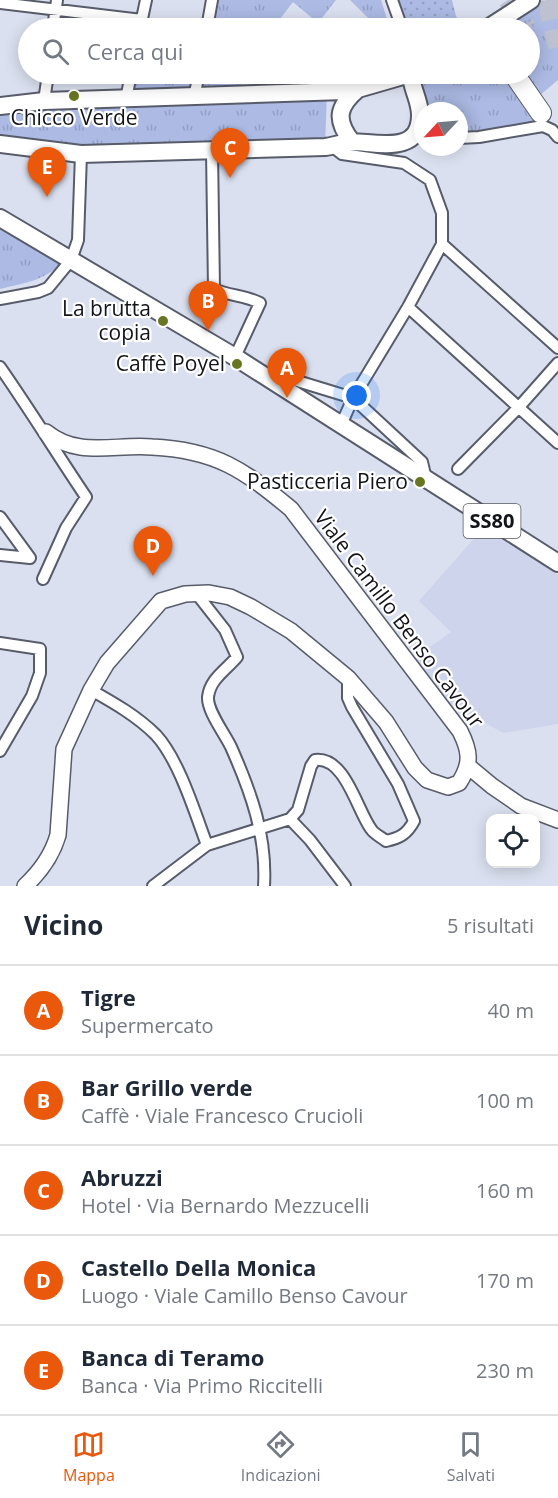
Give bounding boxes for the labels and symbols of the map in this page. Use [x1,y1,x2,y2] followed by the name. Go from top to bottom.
[67,89,81,103] marker: Chicco Verde
[414,102,468,156] north arrow
[10,103,138,131] place label: Chicco Verde
[210,128,250,178] pin: C
[28,148,66,197] pin: E
[188,282,228,331] pin: B
[62,294,151,346] place label: La brutta copia
[156,314,170,328] marker: La brutta copia
[268,348,306,398] pin: A
[116,349,225,377] place label: Caffè Poyel
[230,357,244,371] marker: Caffè Poyel
[342,381,371,410] your location
[247,467,408,495] place label: Pasticceria Piero
[413,475,427,489] marker: Pasticceria Piero
[309,504,491,733] street label: Viale Camillo Benso Cavour
[464,504,520,538] road number: SS80
[134,526,172,576] pin: D

